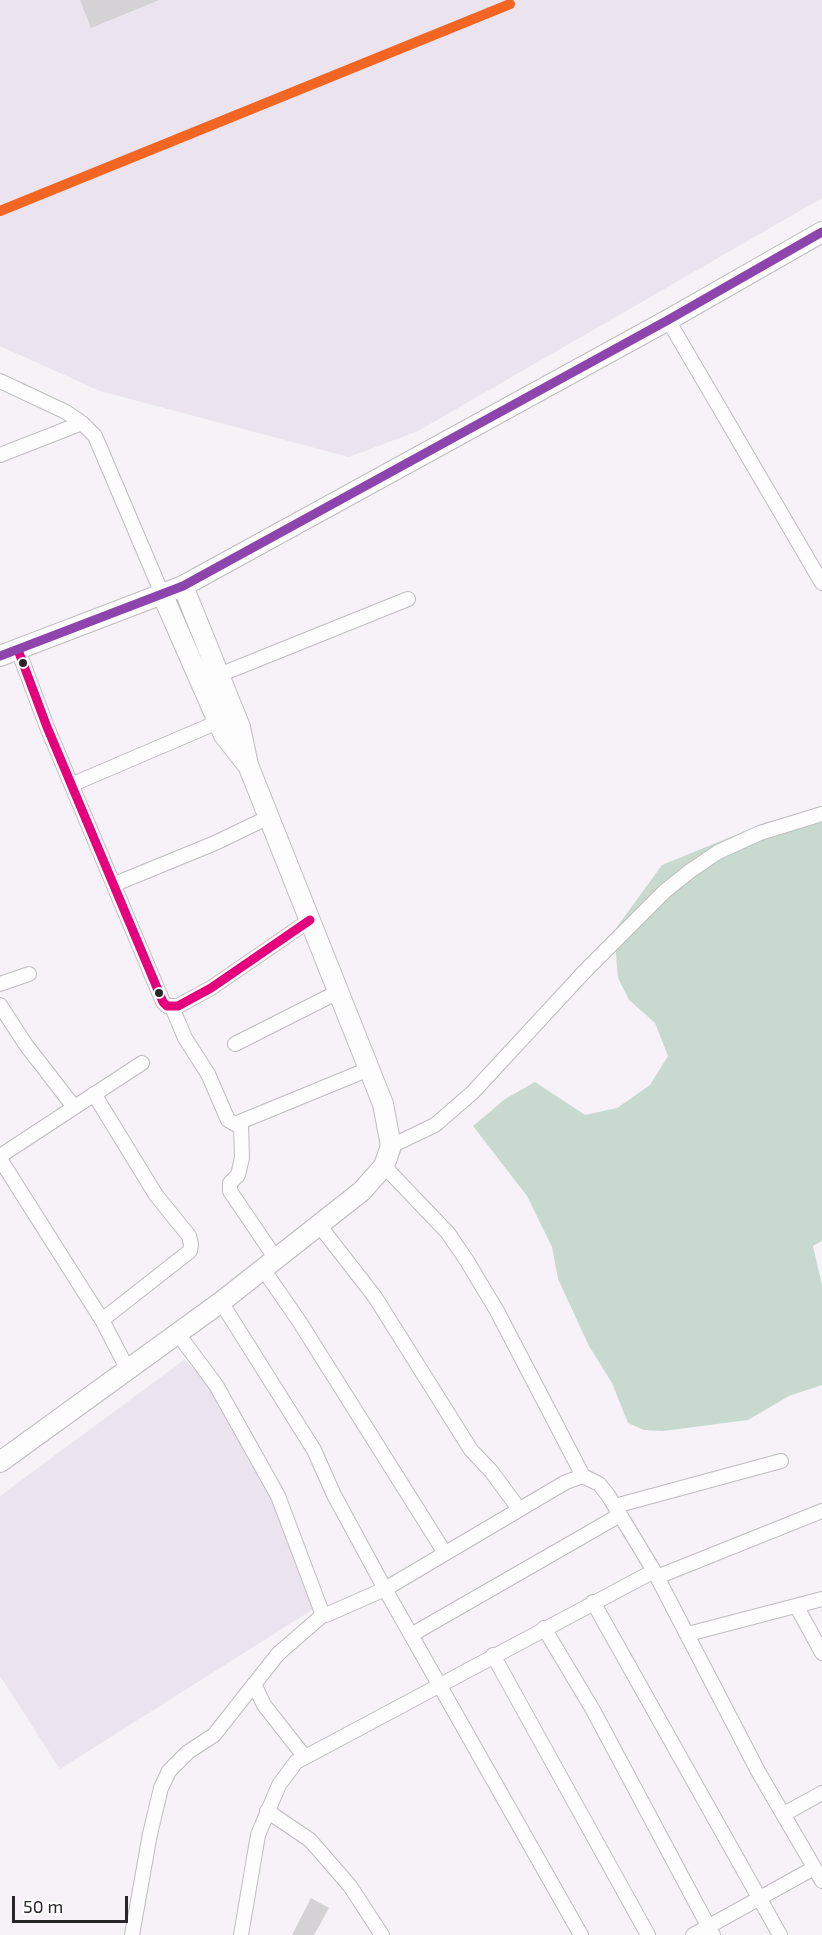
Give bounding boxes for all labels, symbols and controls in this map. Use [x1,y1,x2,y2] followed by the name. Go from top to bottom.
[17,657,29,669] unlabelled marker
[153,987,165,999] unlabelled marker
[15,1884,130,1922] scale bar
[23,1895,63,1917] text: 50 m

